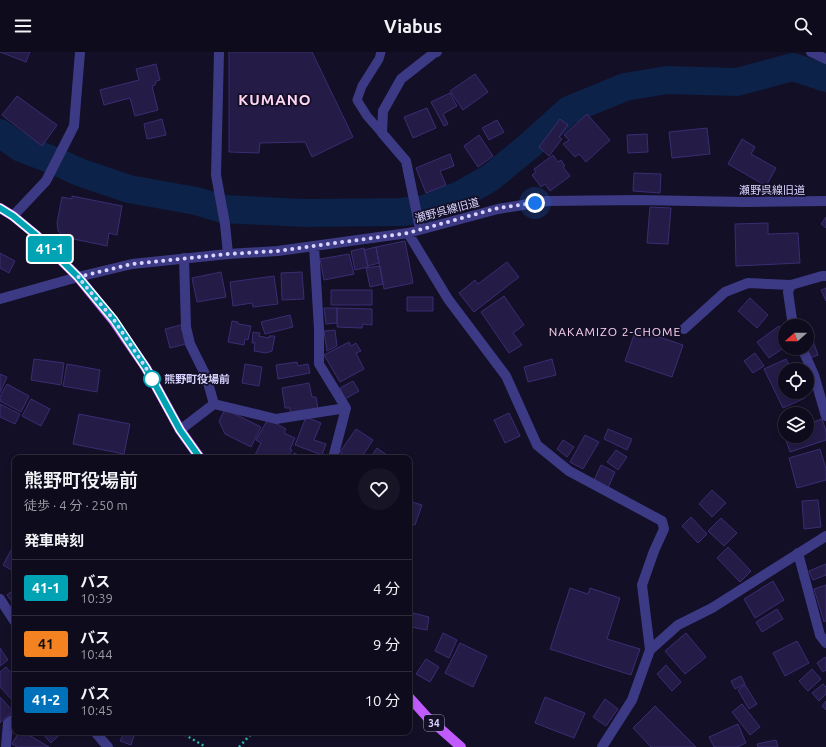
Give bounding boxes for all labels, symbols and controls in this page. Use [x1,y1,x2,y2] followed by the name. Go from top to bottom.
[12,15,34,37] icon: menu
[792,15,814,37] icon: search
[384,16,442,36] text: Viabus
[238,91,312,108] district label: KUMANO
[739,184,805,196] street label: 瀬野呉線旧道
[525,193,545,213] your location
[414,196,480,224] street label: 瀬野呉線旧道
[22,236,78,262] line badge: 41-1
[36,241,64,257] text: 41-1
[778,319,814,355] north arrow
[778,319,814,443] map controls
[549,325,681,338] district label: NAKAMIZO 2-CHOME
[778,363,814,399] button: locate
[143,370,161,388] marker: 熊野町役場前
[164,373,230,385] place label: 熊野町役場前
[778,407,814,443] button: layers
[358,468,400,510] button: heart
[24,469,138,491] text: 熊野町役場前
[24,498,128,512] text: 徒歩 · 4 分 · 250 m
[24,532,84,549] text: 発車時刻
[80,573,110,590] text: バス
[32,580,60,596] text: 41-1
[373,580,400,597] text: 4 分
[80,591,113,605] text: 10:39
[80,629,110,646] text: バス
[38,636,54,652] text: 41
[373,636,400,653] text: 9 分
[80,647,113,661] text: 10:44
[80,685,110,702] text: バス
[32,692,60,708] text: 41-2
[365,692,400,709] text: 10 分
[80,703,113,717] text: 10:45
[424,715,444,731] road number: 34

